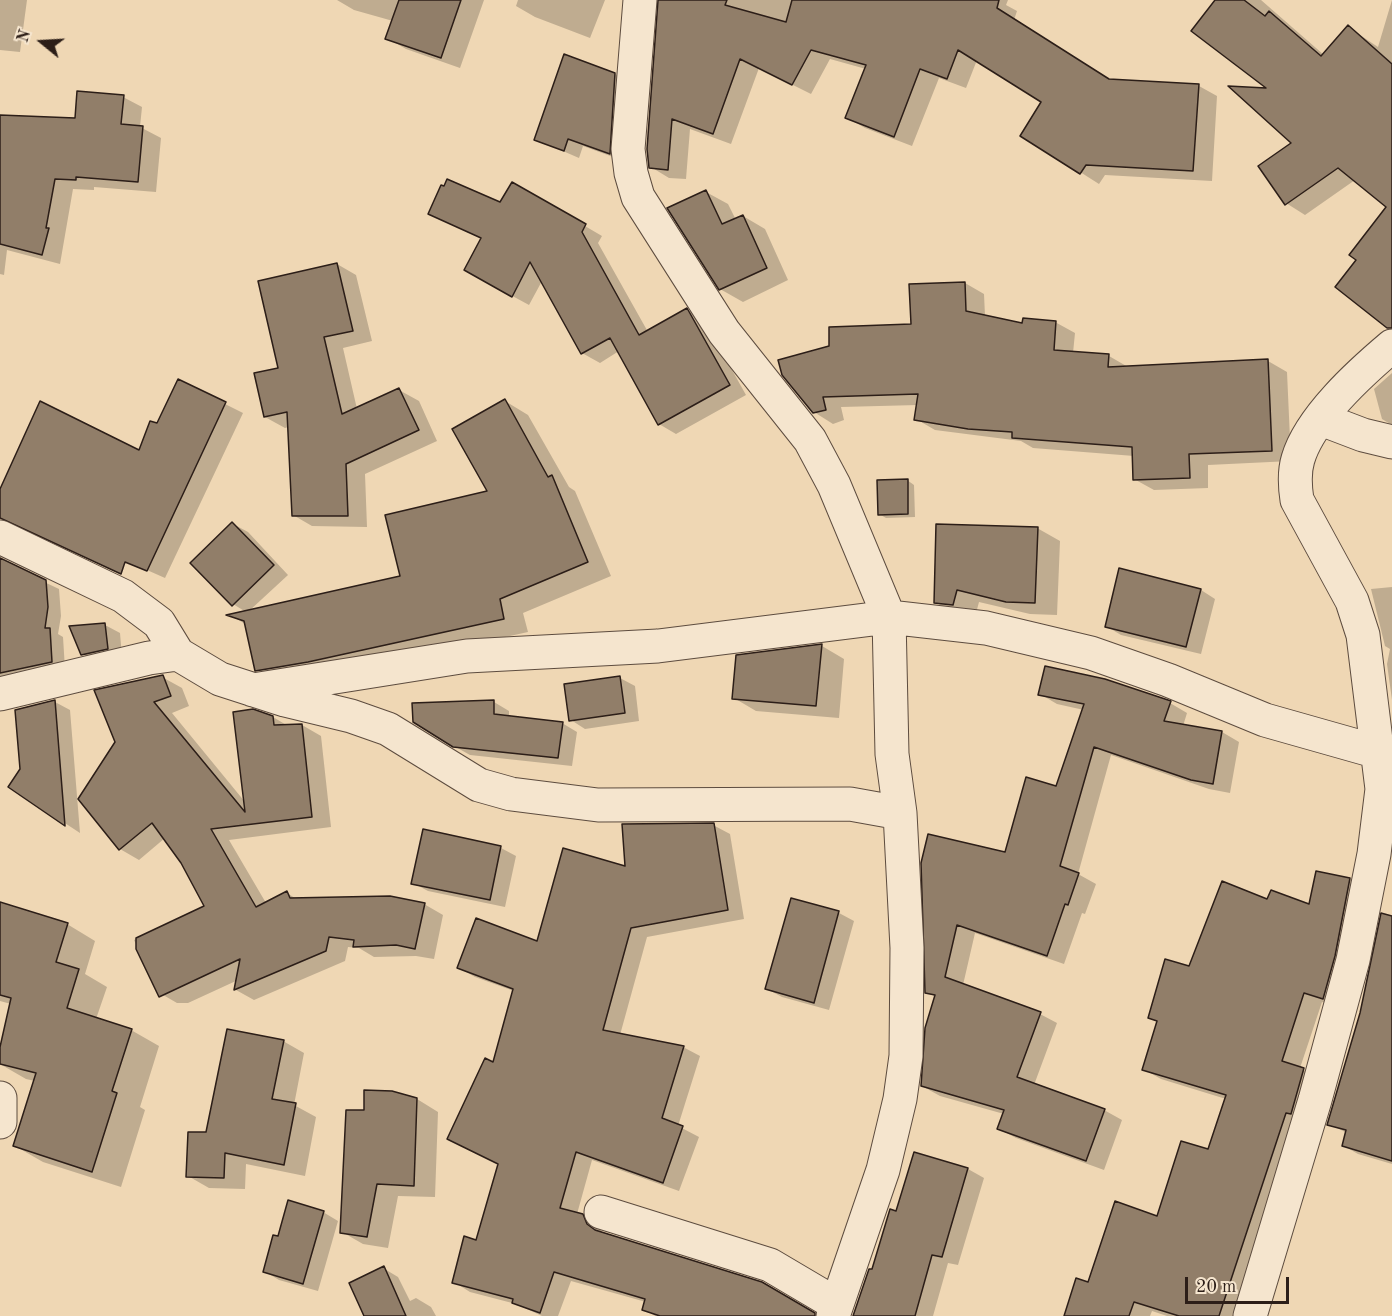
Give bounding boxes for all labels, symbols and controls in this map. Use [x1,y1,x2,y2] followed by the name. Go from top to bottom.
[12,12,72,72] north arrow
[15,28,34,45] text: N
[1188,1265,1292,1303] scale bar
[1196,1278,1236,1296] text: 20 m

